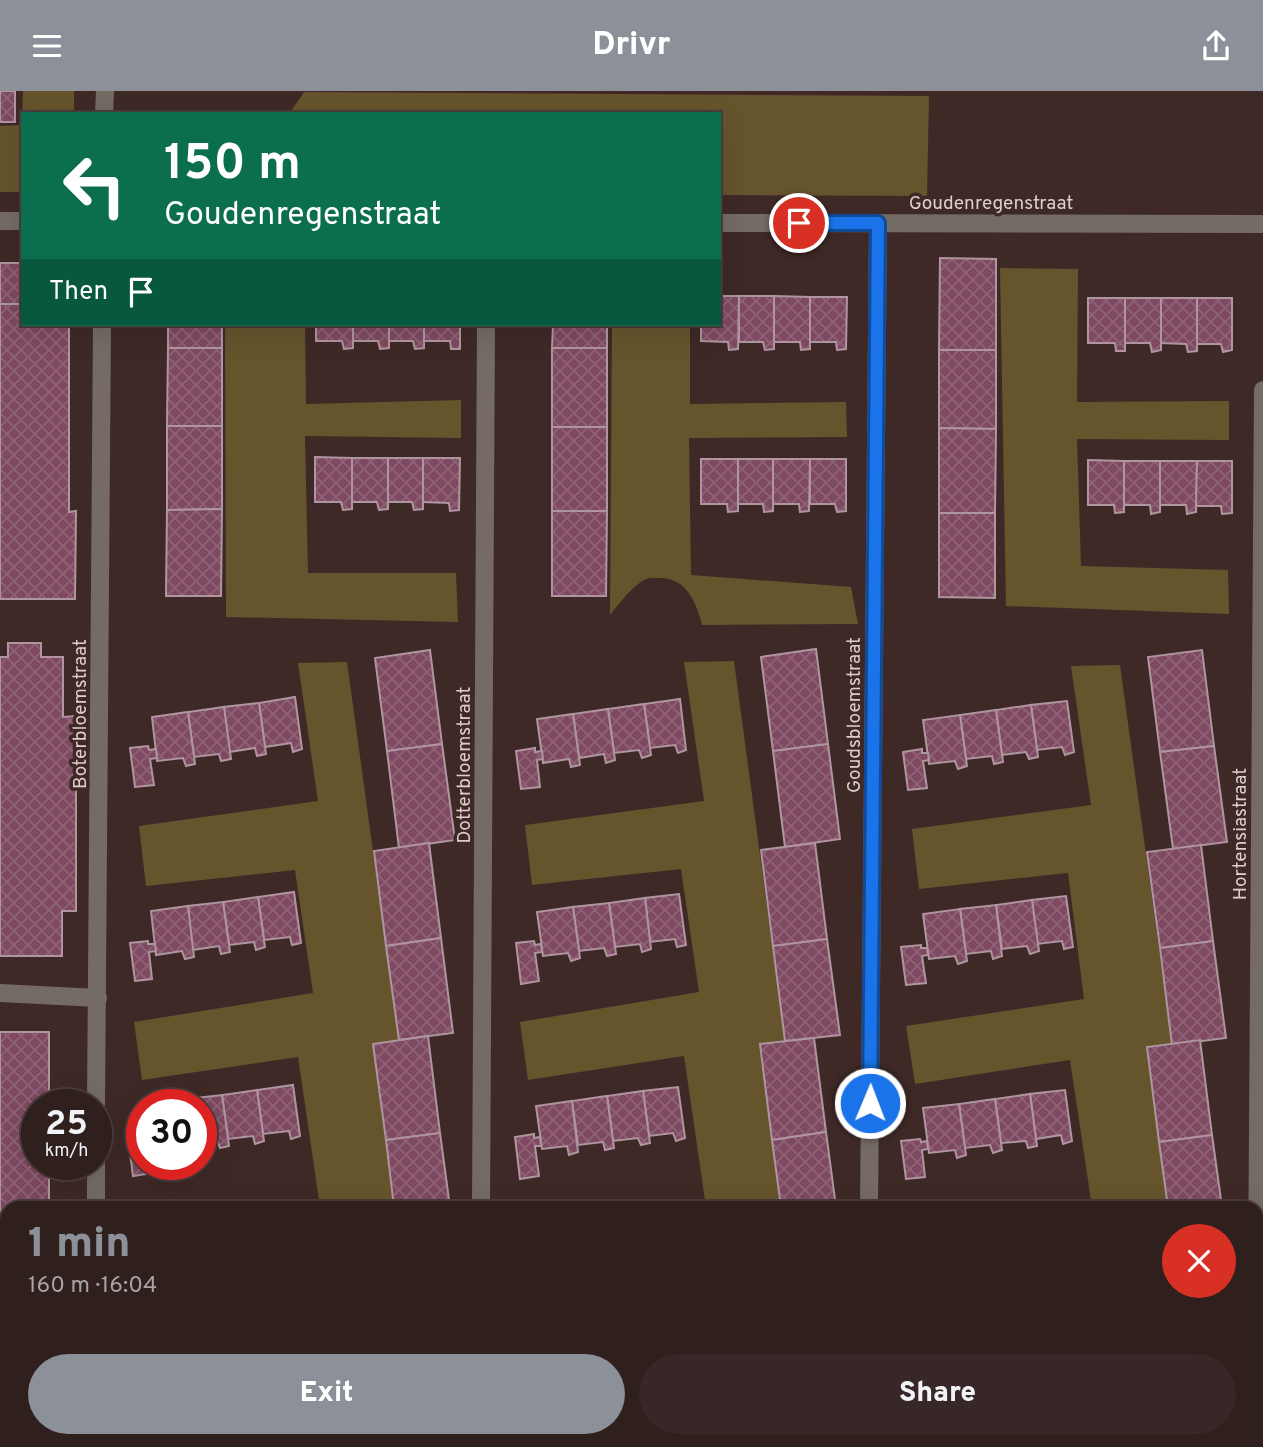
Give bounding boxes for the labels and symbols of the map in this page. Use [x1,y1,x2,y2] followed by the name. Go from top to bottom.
[909,192,1073,216] street label: Goudenregenstraat
[769,193,829,253] pin
[843,637,867,793] street label: Goudsbloemstraat
[69,639,93,789] street label: Boterbloemstraat
[453,687,477,843] street label: Dotterbloemstraat
[1229,768,1253,900] street label: Hortensiastraat
[833,1066,907,1140] position arrow
[126,1089,217,1180] speed limit sign: 30

